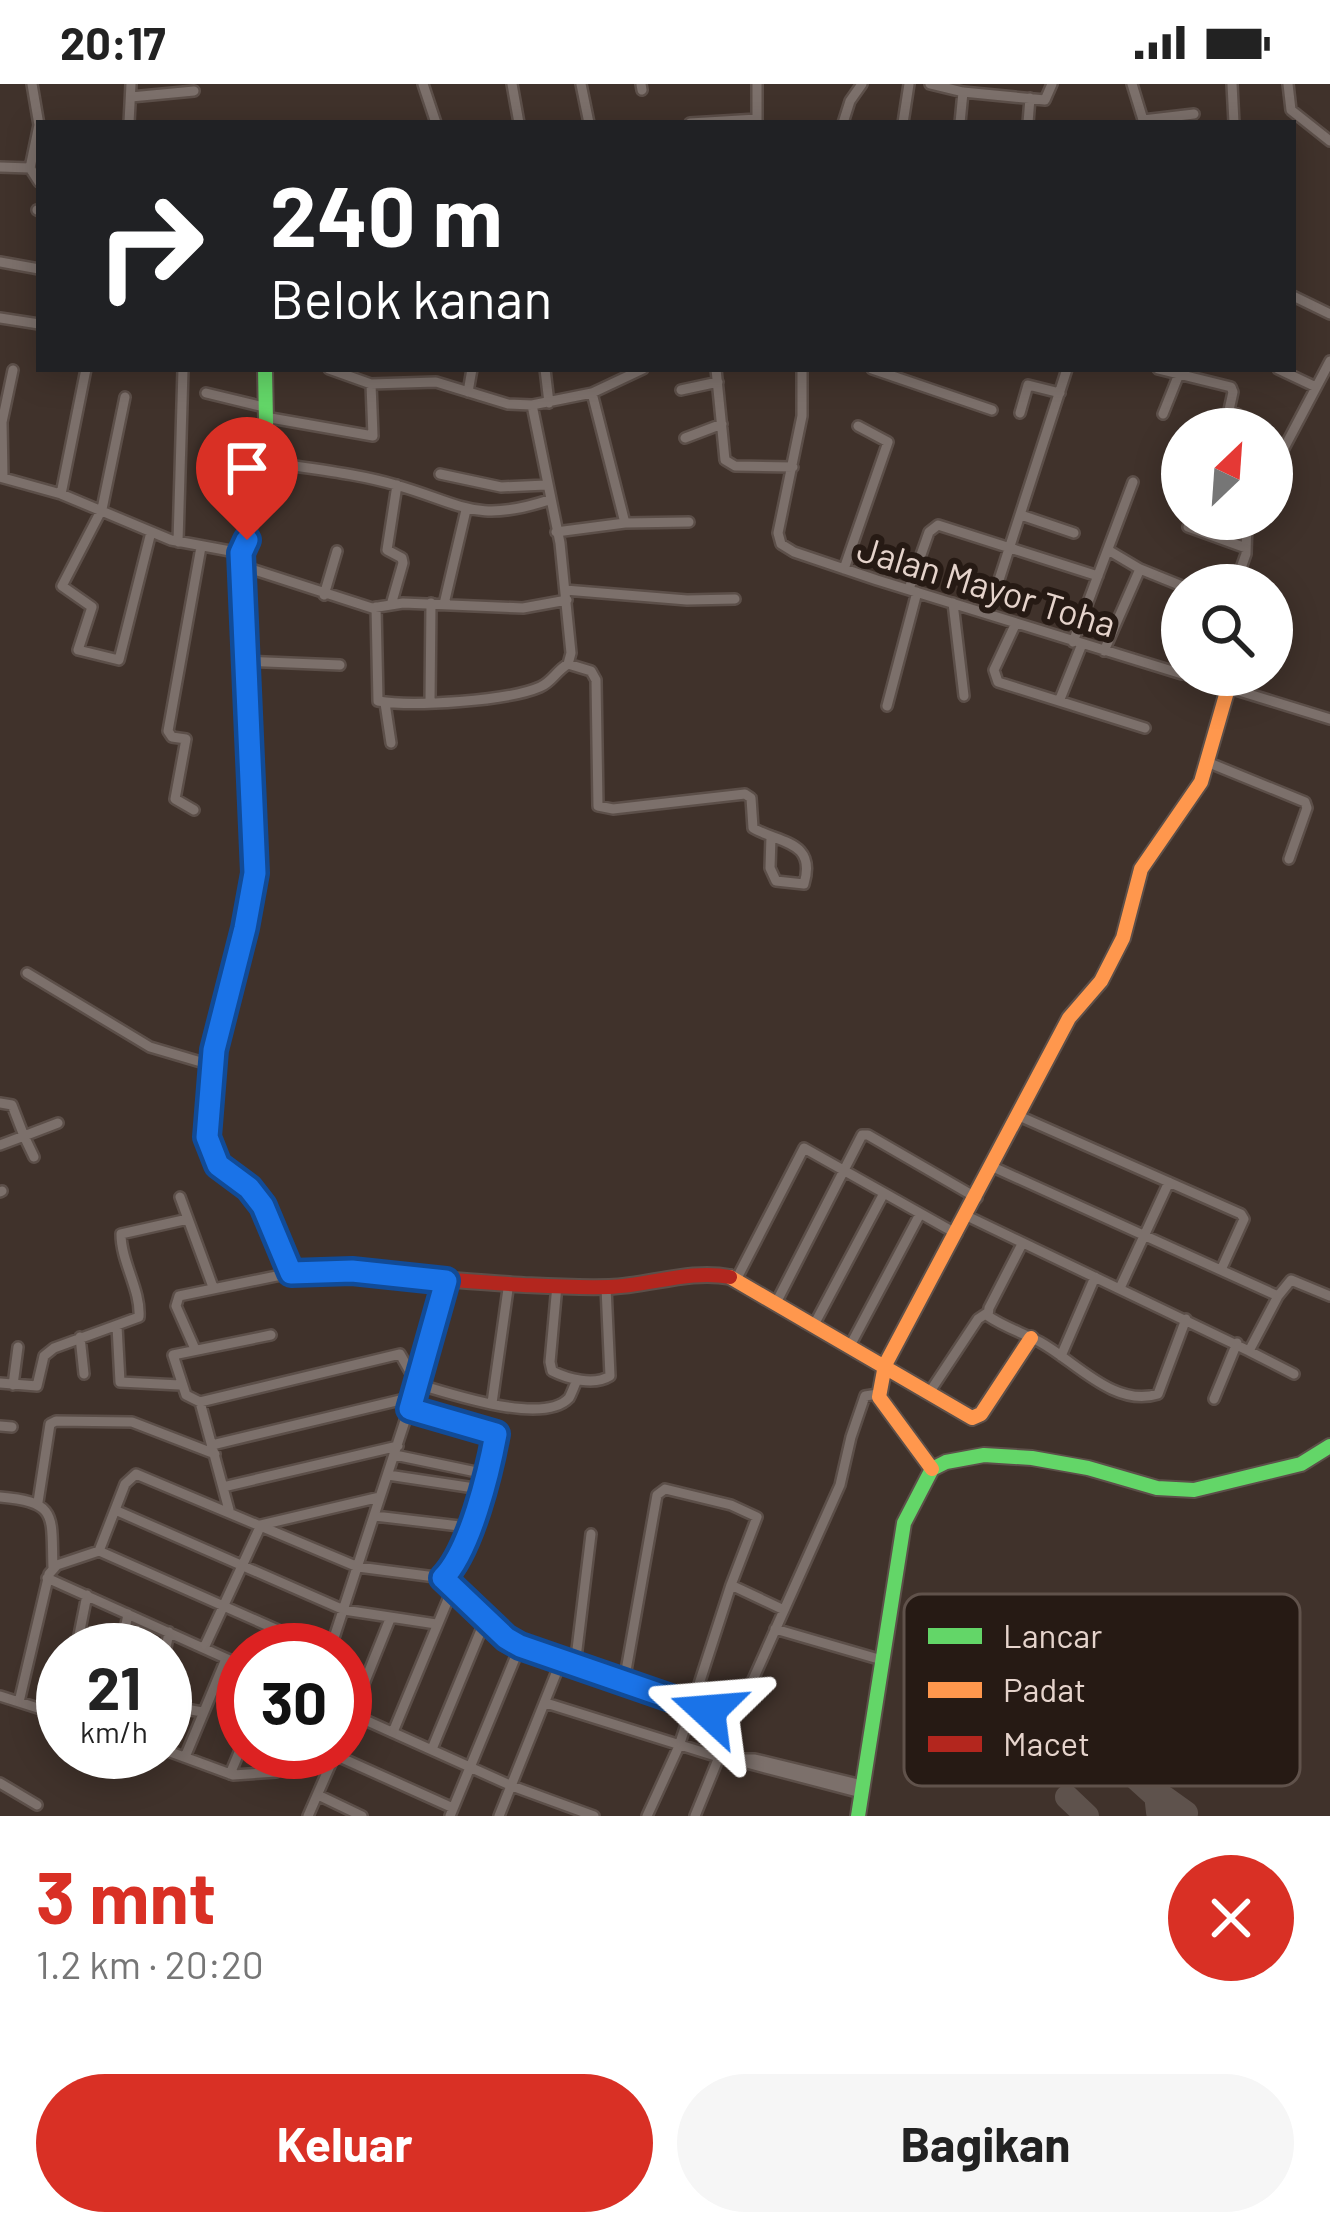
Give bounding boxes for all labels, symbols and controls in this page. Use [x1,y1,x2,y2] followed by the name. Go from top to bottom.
[60,15,165,69] text: 20:17
[270,163,503,264] text: 240 m
[72,168,228,324] icon: right
[270,265,552,330] text: Belok kanan
[1161,408,1293,540] north arrow
[1161,408,1293,696] map controls
[196,417,298,540] pin
[214,435,280,501] icon: arrive
[853,525,1121,645] street label: Jalan Mayor Toha
[1161,564,1293,696] button: search
[904,1594,1300,1786] legend
[1003,1615,1102,1655] text: Lancar
[216,1623,372,1779] speed limit sign: 30
[645,1648,771,1774] position arrow
[87,1650,141,1722] text: 21
[1003,1669,1086,1709] text: Padat
[80,1713,148,1749] text: km/h
[1003,1723,1090,1763] text: Macet
[36,1852,216,1938] text: 3 mnt
[1168,1855,1294,1981] button: close
[36,1940,264,1987] text: 1.2 km · 20:20
[36,2074,653,2212] button: Keluar
[677,2074,1294,2212] button: Bagikan

